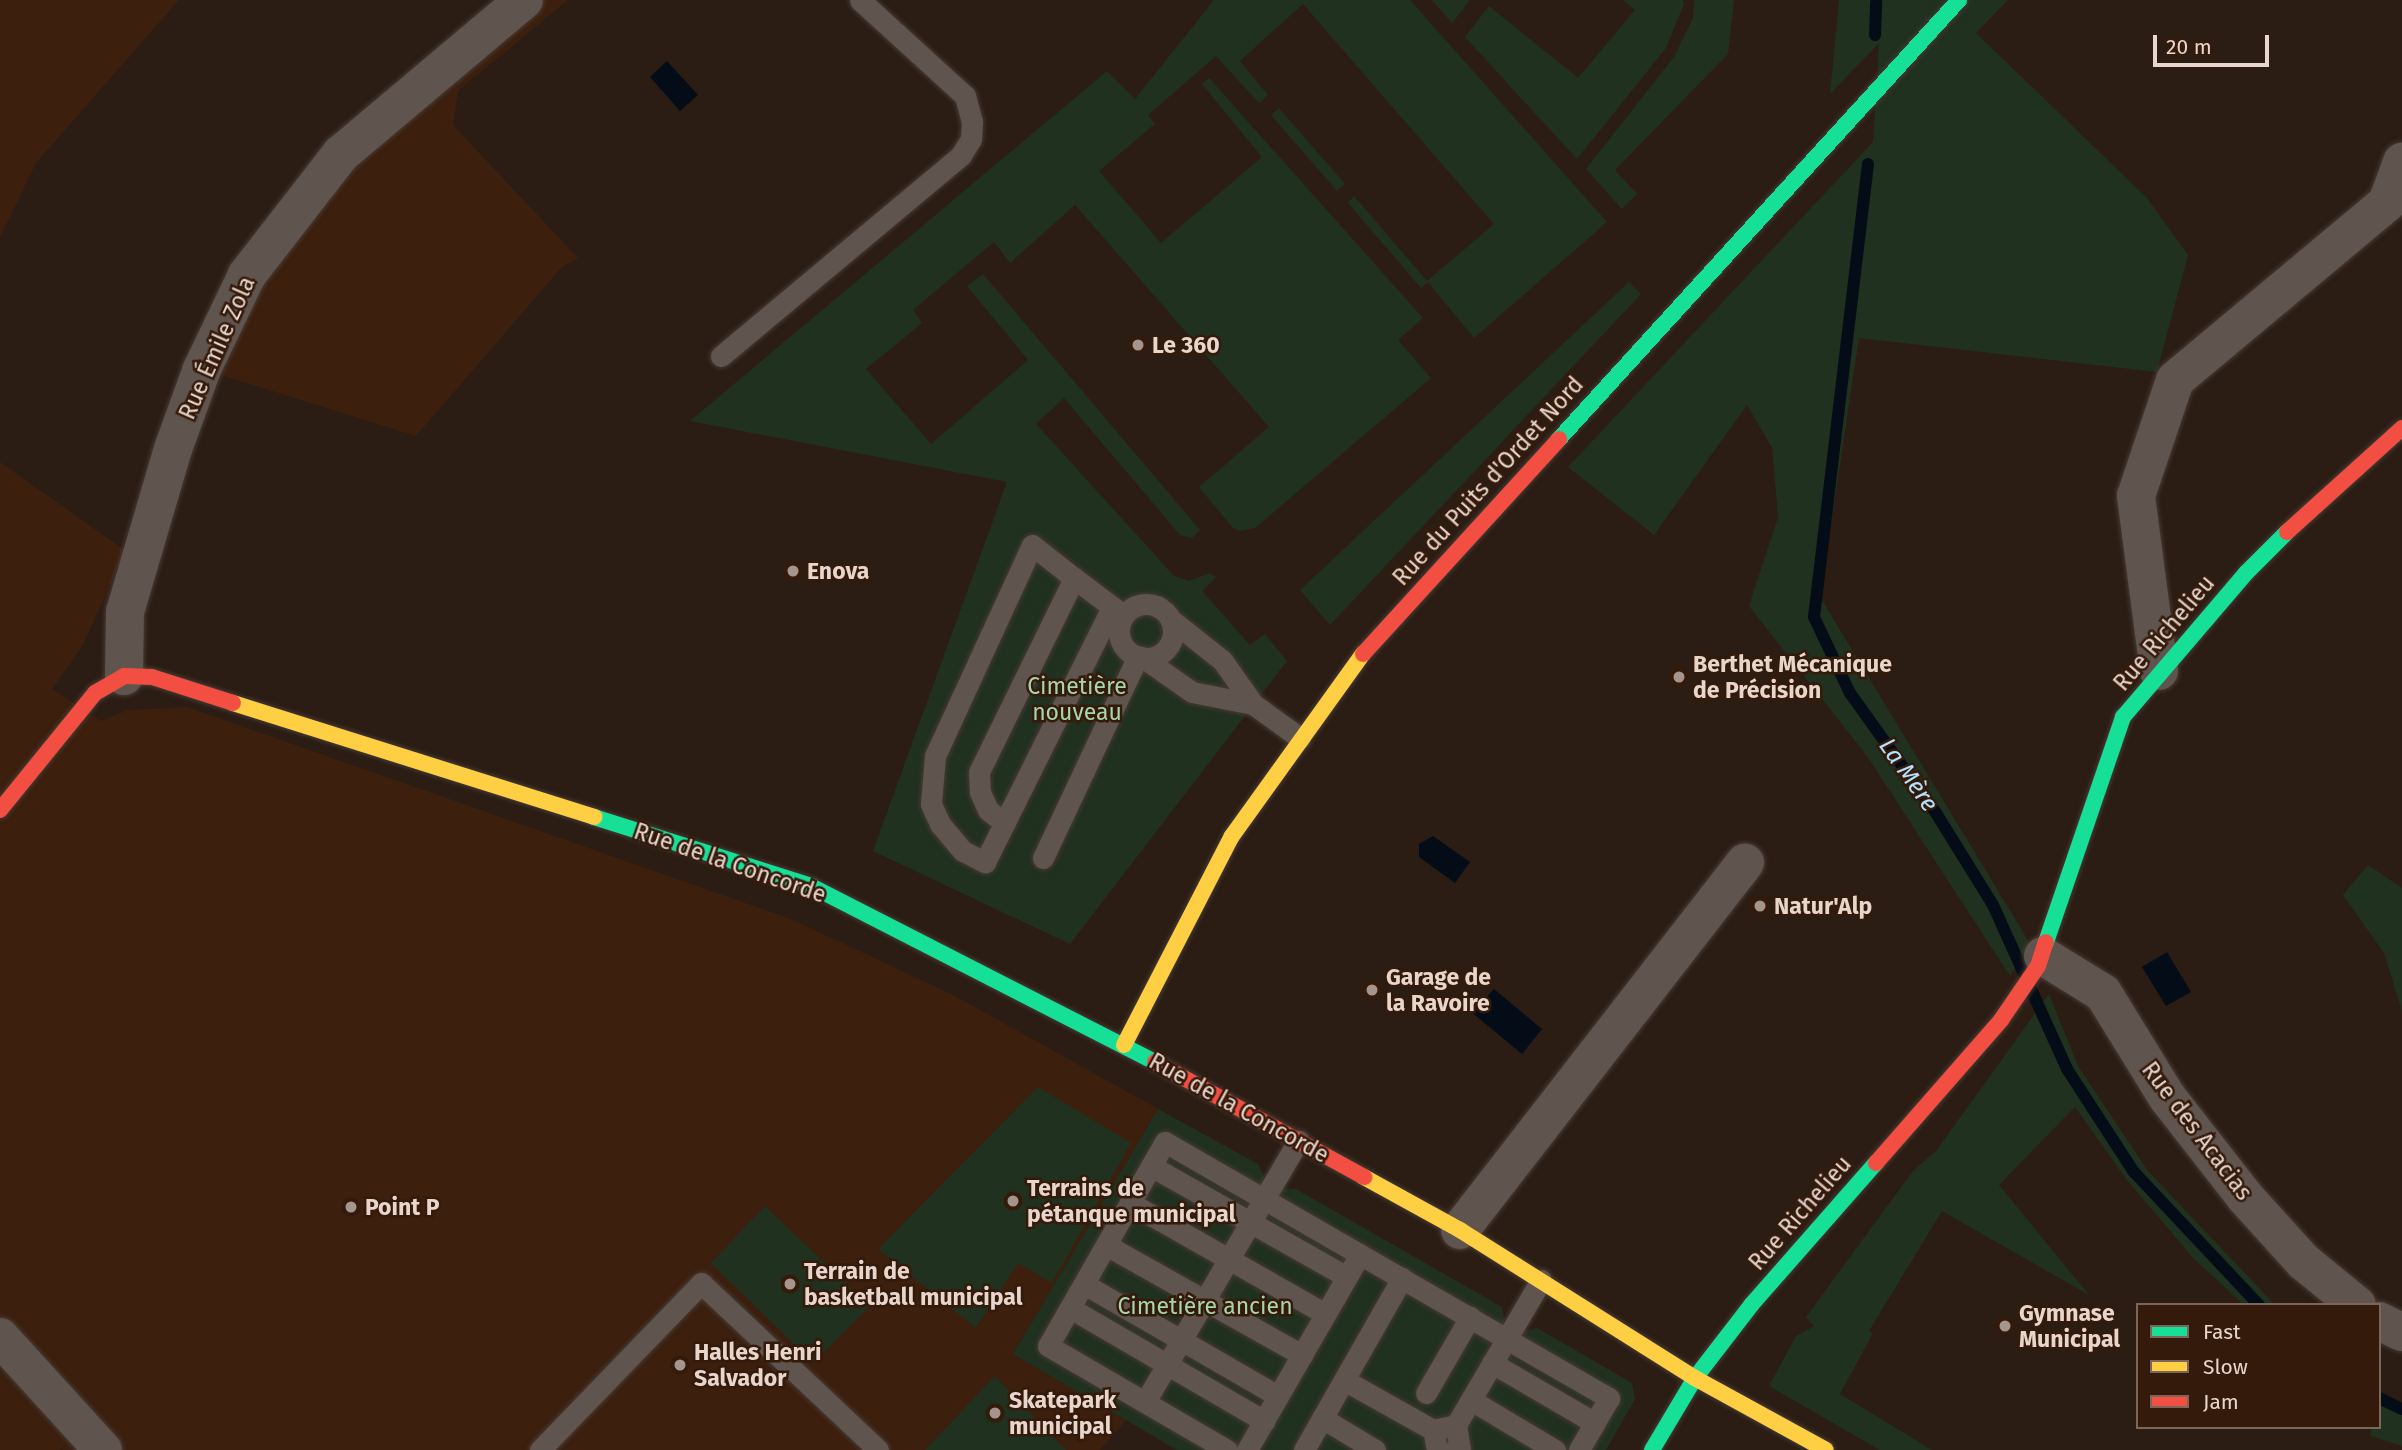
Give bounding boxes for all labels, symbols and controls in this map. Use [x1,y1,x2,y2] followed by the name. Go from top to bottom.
[2157,21,2272,65] scale bar
[2166,34,2212,60] text: 20 m
[173,272,261,424] street label: Rue Émile Zola
[1152,331,1220,359] place label: Le 360
[1130,337,1146,353] marker: Le 360
[1387,371,1589,591] street label: Rue du Puits d'Ordet Nord
[807,557,869,585] place label: Enova
[785,563,801,579] marker: Enova
[2108,570,2220,696] street label: Rue Richelieu
[1693,650,1892,704] place label: Berthet Mécanique de Précision
[1671,669,1687,685] marker: Berthet Mécanique de Précision
[1027,672,1127,726] park label: Cimetière nouveau
[1872,733,1944,817] water label: La Mère
[630,817,830,909] street label: Rue de la Concorde
[1774,892,1872,920] place label: Natur'Alp
[1752,898,1768,914] marker: Natur'Alp
[1386,963,1491,1017] place label: Garage de la Ravoire
[1364,982,1380,998] marker: Garage de la Ravoire
[1144,1047,1334,1169] street label: Rue de la Concorde
[2136,1056,2258,1206] street label: Rue des Acacias
[1743,1150,1857,1276] street label: Rue Richelieu
[1027,1174,1236,1228] place label: Terrains de pétanque municipal
[365,1193,439,1221] place label: Point P
[1005,1193,1021,1209] marker: Terrains de pétanque municipal
[343,1199,359,1215] marker: Point P
[804,1257,1022,1311] place label: Terrain de basketball municipal
[782,1276,798,1292] marker: Terrain de basketball municipal
[1117,1292,1293,1320] park label: Cimetière ancien
[2019,1299,2120,1353] place label: Gymnase Municipal
[2136,1303,2381,1429] legend
[1997,1318,2013,1334] marker: Gymnase Municipal
[2203,1319,2241,1345] text: Fast
[694,1338,821,1392] place label: Halles Henri Salvador
[2203,1354,2248,1380] text: Slow
[672,1357,688,1373] marker: Halles Henri Salvador
[1009,1386,1116,1440] place label: Skatepark municipal
[2203,1389,2239,1415] text: Jam
[987,1405,1003,1421] marker: Skatepark municipal

